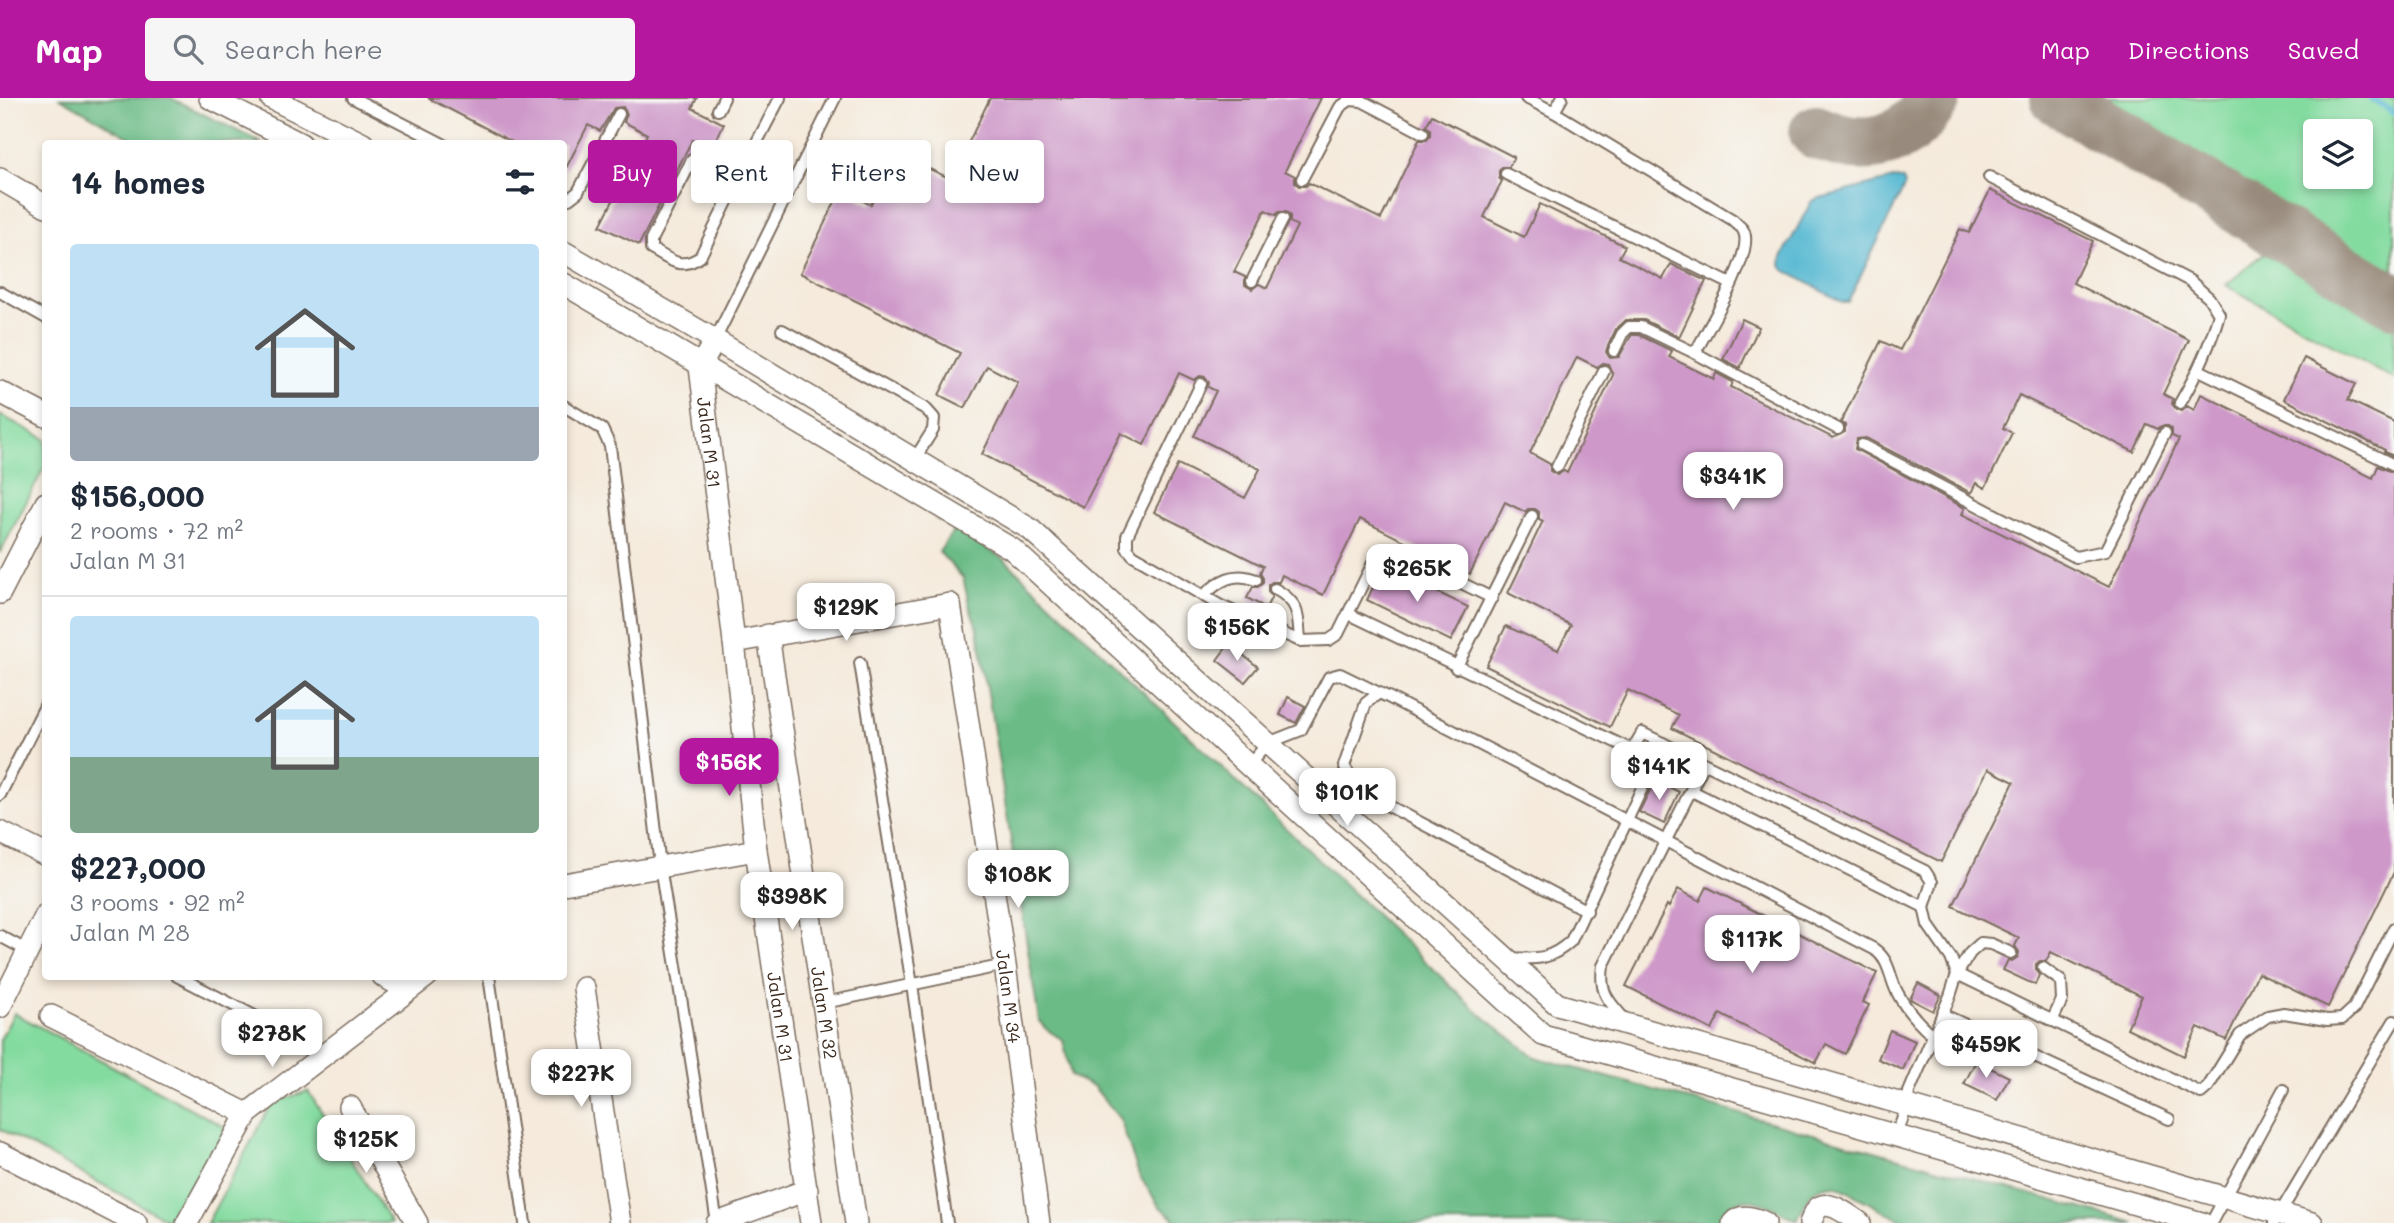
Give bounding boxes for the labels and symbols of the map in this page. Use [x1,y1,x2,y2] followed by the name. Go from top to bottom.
[692,396,727,489] street label: Jalan M 31
[1684,452,1782,512] pin: $341K
[1368,545,1466,604] pin: $265K
[797,584,895,643] pin: $129K
[1188,603,1286,663] pin: $156K
[680,738,778,798] pin: $156K
[1610,742,1708,802] pin: $141K
[1298,768,1396,828] pin: $101K
[969,850,1067,910] pin: $108K
[743,872,841,932] pin: $398K
[1703,916,1801,975] pin: $117K
[991,948,1027,1045] street label: Jalan M 34
[806,965,843,1061] street label: Jalan M 32
[762,970,799,1064] street label: Jalan M 31
[223,1010,321,1069] pin: $278K
[1937,1020,2035,1080] pin: $459K
[532,1049,630,1109] pin: $227K
[317,1116,415,1175] pin: $125K

